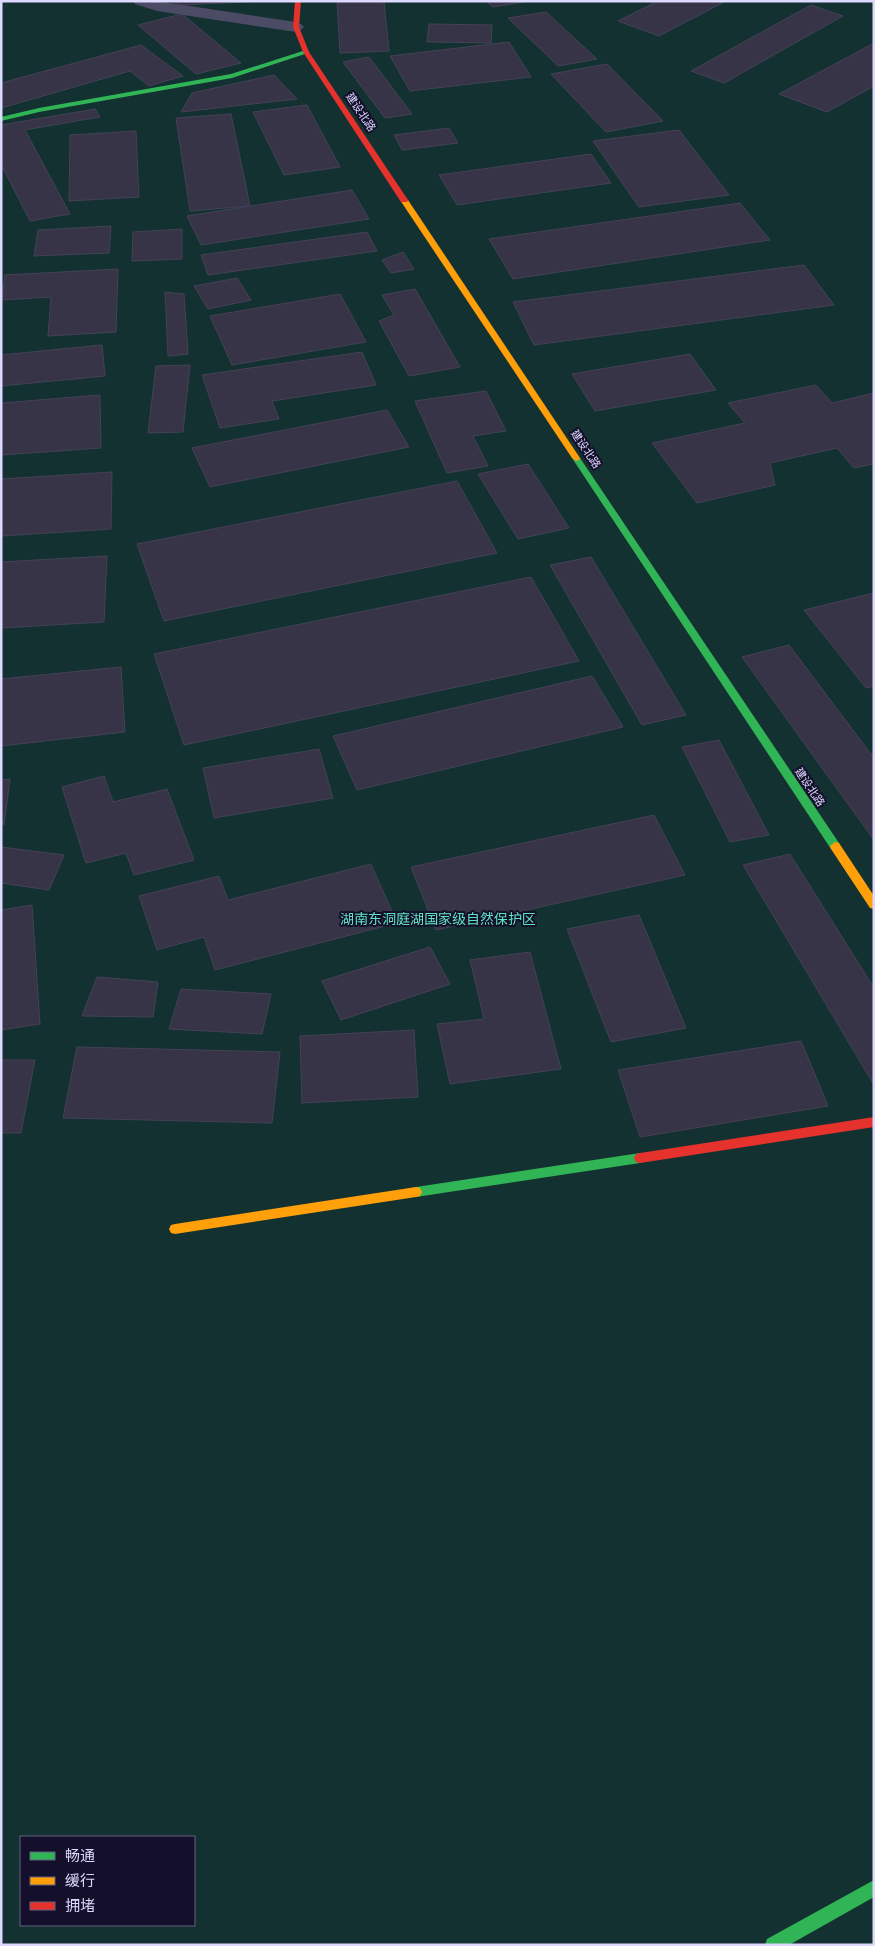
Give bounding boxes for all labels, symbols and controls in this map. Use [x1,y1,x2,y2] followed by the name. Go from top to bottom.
[343,89,380,134] street label: 建设北路
[568,426,605,471] street label: 建设北路
[792,764,829,809] street label: 建设北路
[340,909,536,928] park label: 湖南东洞庭湖国家级自然保护区
[20,1836,195,1926] legend
[65,1845,95,1865] text: 畅通
[65,1870,95,1890] text: 缓行
[65,1895,95,1915] text: 拥堵

